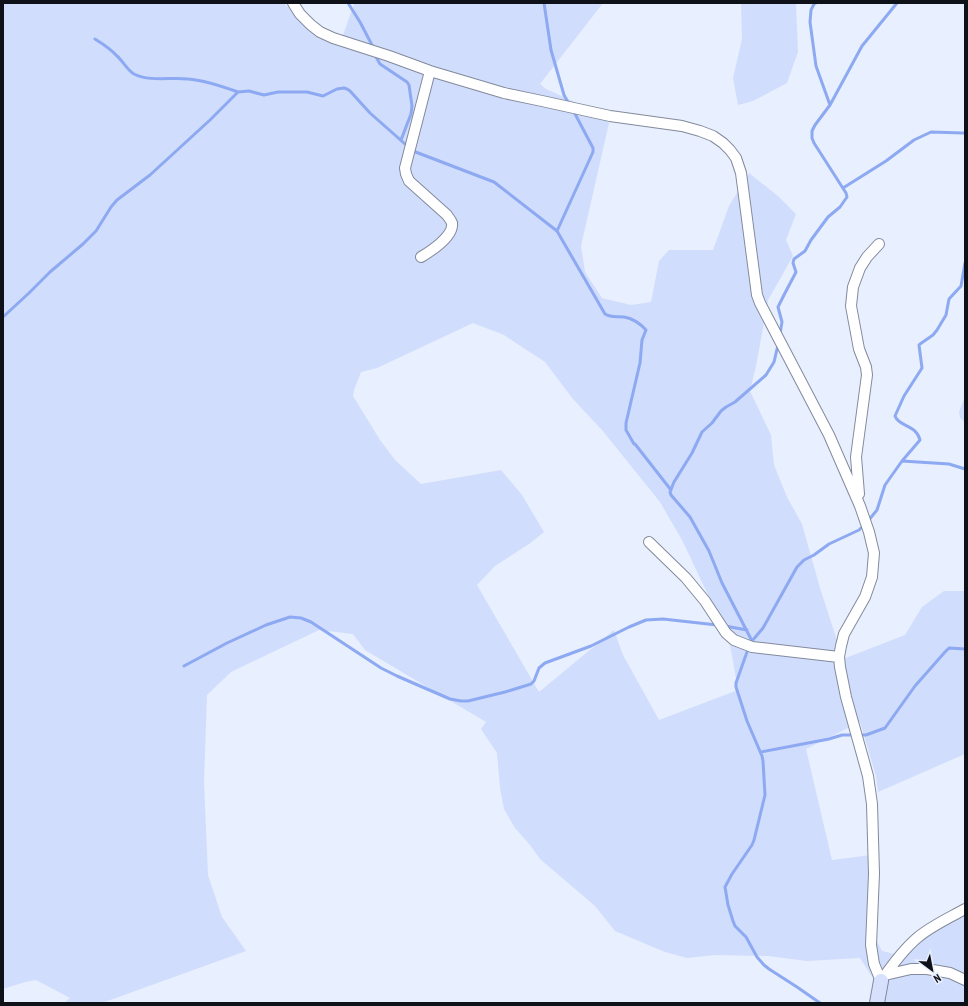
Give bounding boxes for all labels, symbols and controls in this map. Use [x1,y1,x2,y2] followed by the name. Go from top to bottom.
[912,950,952,990] north arrow
[931,971,944,986] text: N

